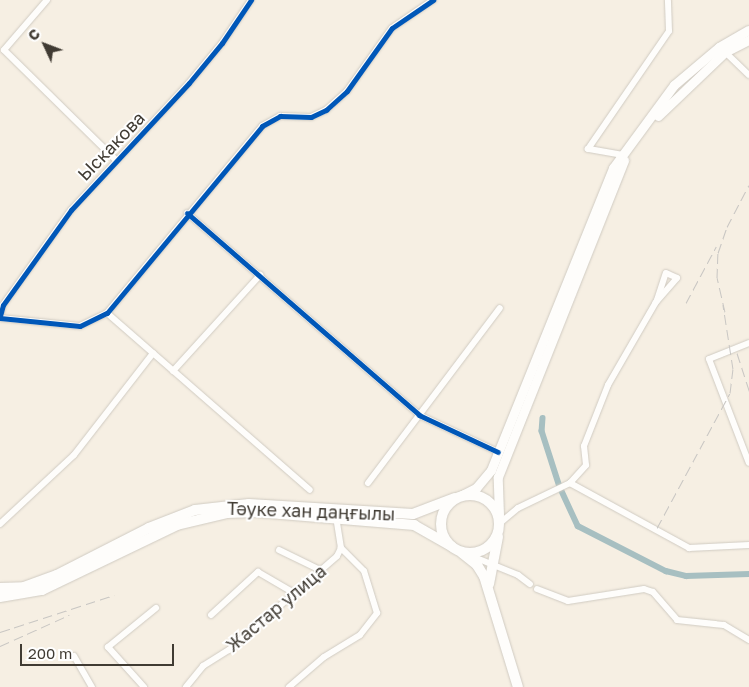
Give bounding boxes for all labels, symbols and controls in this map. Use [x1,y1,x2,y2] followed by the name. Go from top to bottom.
[20,20,70,70] north arrow
[24,25,43,44] text: С
[73,107,149,185] street label: Ыскакова
[227,497,395,525] street label: Тәуке хан даңғылы
[222,560,330,656] street label: Жастар улица
[22,634,176,666] scale bar
[28,644,72,662] text: 200 m

